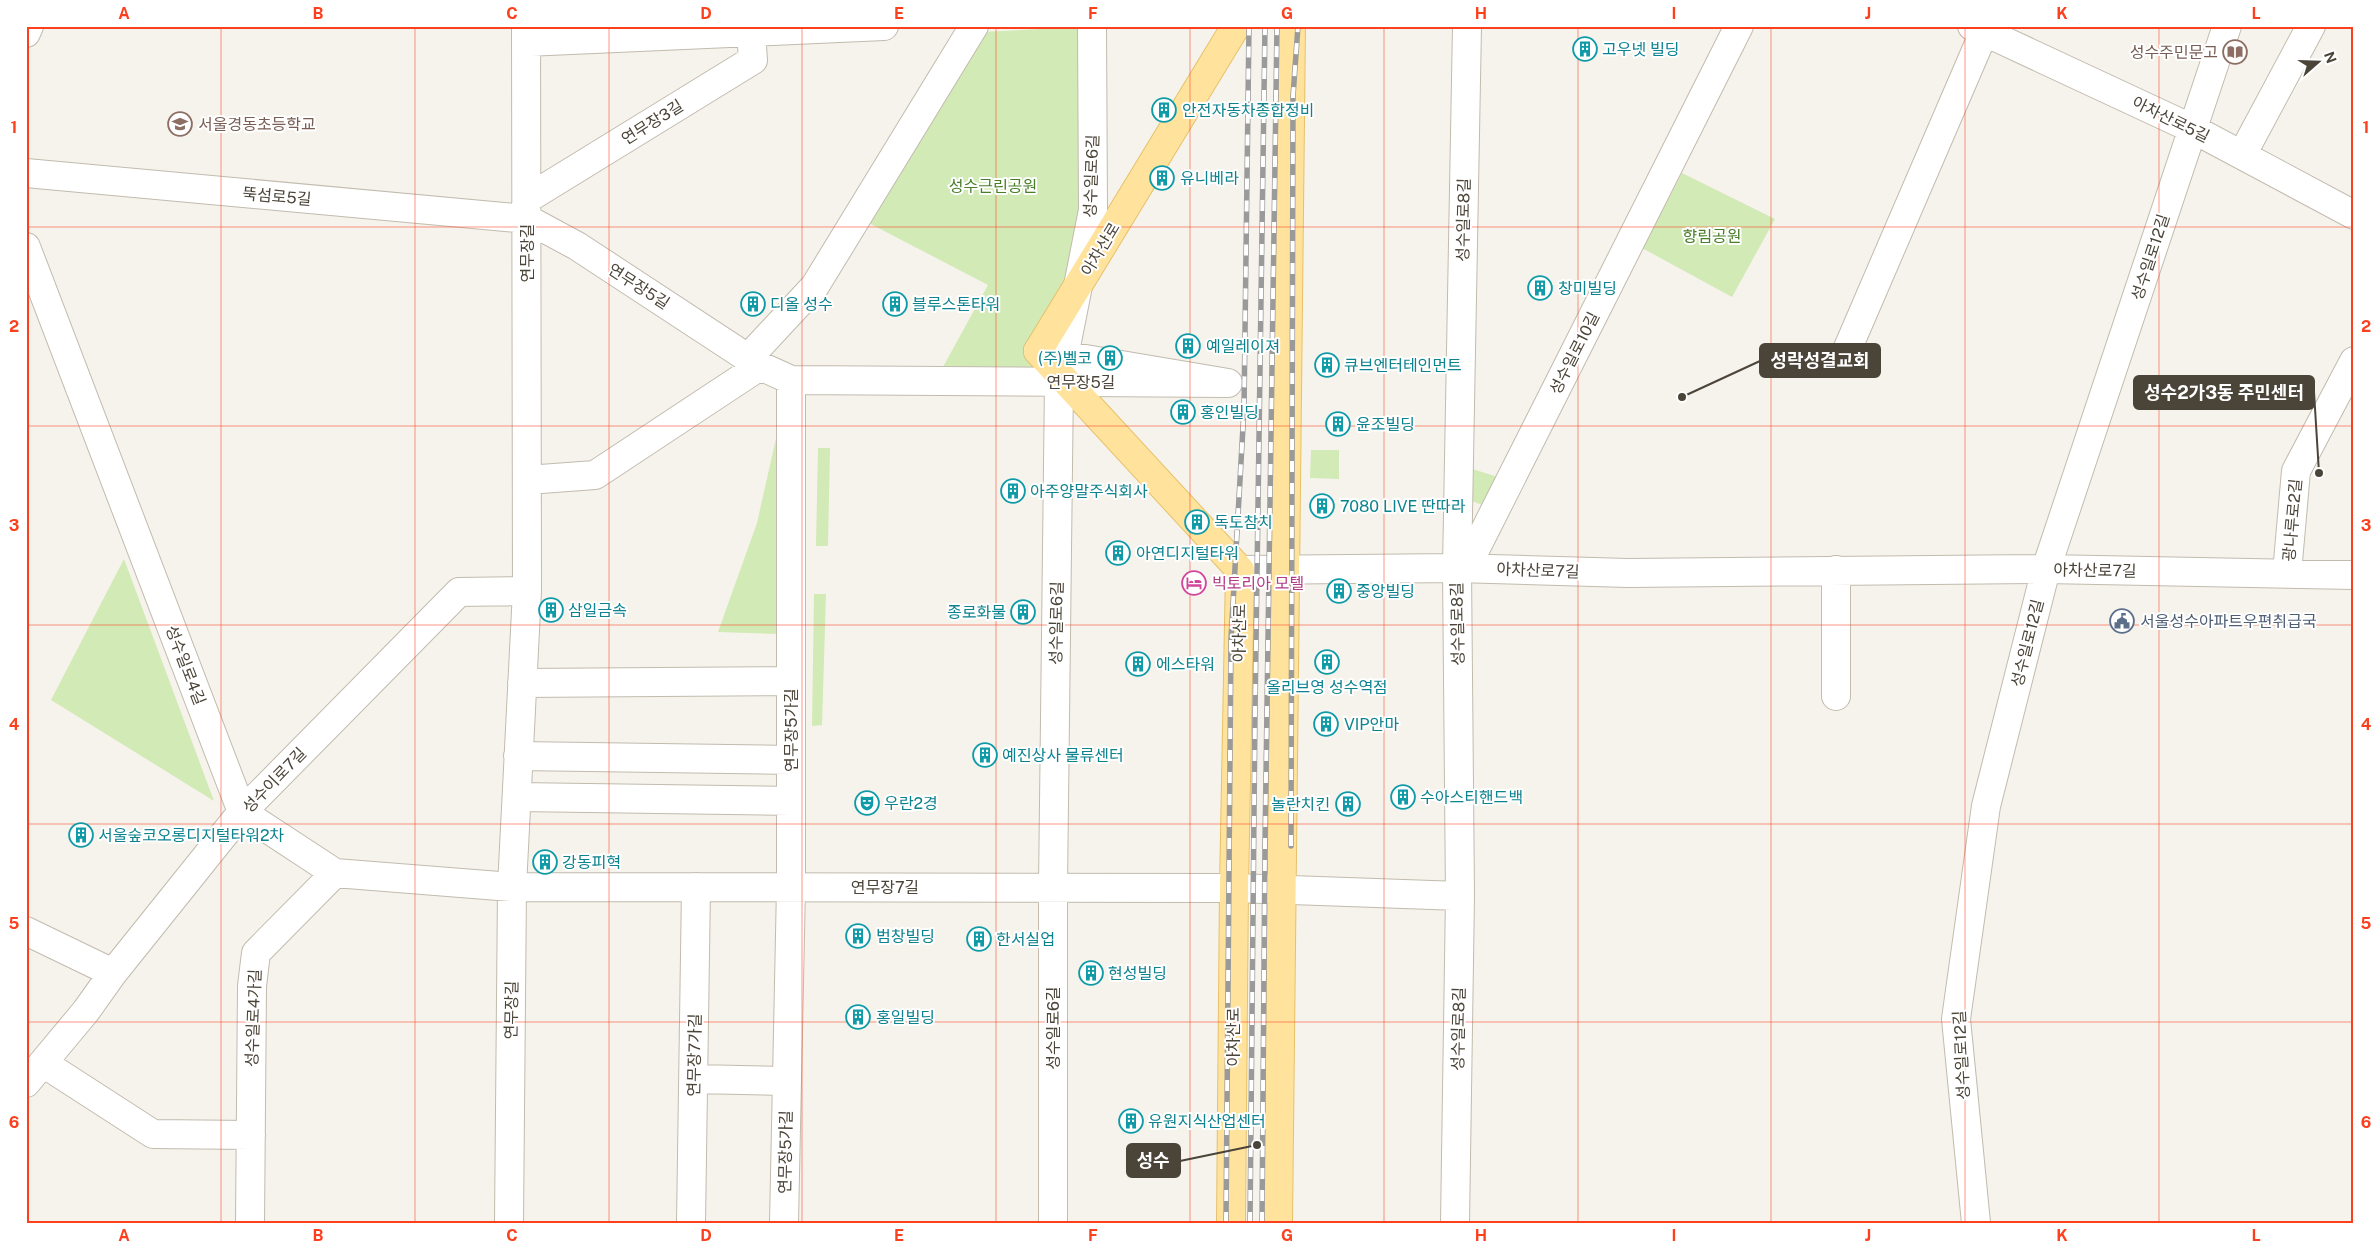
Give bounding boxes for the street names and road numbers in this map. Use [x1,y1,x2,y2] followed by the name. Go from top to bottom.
[2129,93,2213,146] street label: 아차산로5길
[618,96,687,149] street label: 연무장3길
[1081,134,1102,218] street label: 성수일로6길
[1453,178,1474,262] street label: 성수일로8길
[242,184,312,209] street label: 뚝섬로5길
[2128,212,2173,303] street label: 성수일로12길
[1077,219,1124,279] street label: 아차산로
[518,224,537,282] street label: 연무장길
[605,260,673,313] street label: 연무장5길
[1546,309,1603,398] street label: 성수일로10길
[1046,373,1116,392] street label: 연무장5길
[2279,478,2306,562] street label: 광나루로2길
[1496,560,1580,581] street label: 아차산로7길
[2053,560,2137,581] street label: 아차산로7길
[1046,581,1067,665] street label: 성수일로6길
[1447,582,1468,666] street label: 성수일로8길
[2007,597,2048,689] street label: 성수일로12길
[1229,603,1250,663] street label: 아차산로
[162,623,209,708] street label: 성수일로4길
[782,688,801,772] street label: 연무장5가길
[239,744,310,817] street label: 성수이로7길
[851,878,919,897] street label: 연무장7길
[242,969,265,1068] street label: 성수일로4가길
[501,980,522,1040] street label: 연무장길
[1044,986,1063,1070] street label: 성수일로6길
[1448,987,1469,1071] street label: 성수일로8길
[1224,1007,1243,1066] street label: 아차산로
[1950,1010,1973,1100] street label: 성수일로12길
[684,1013,705,1097] street label: 연무장7가길
[775,1110,796,1194] street label: 연무장5가길

